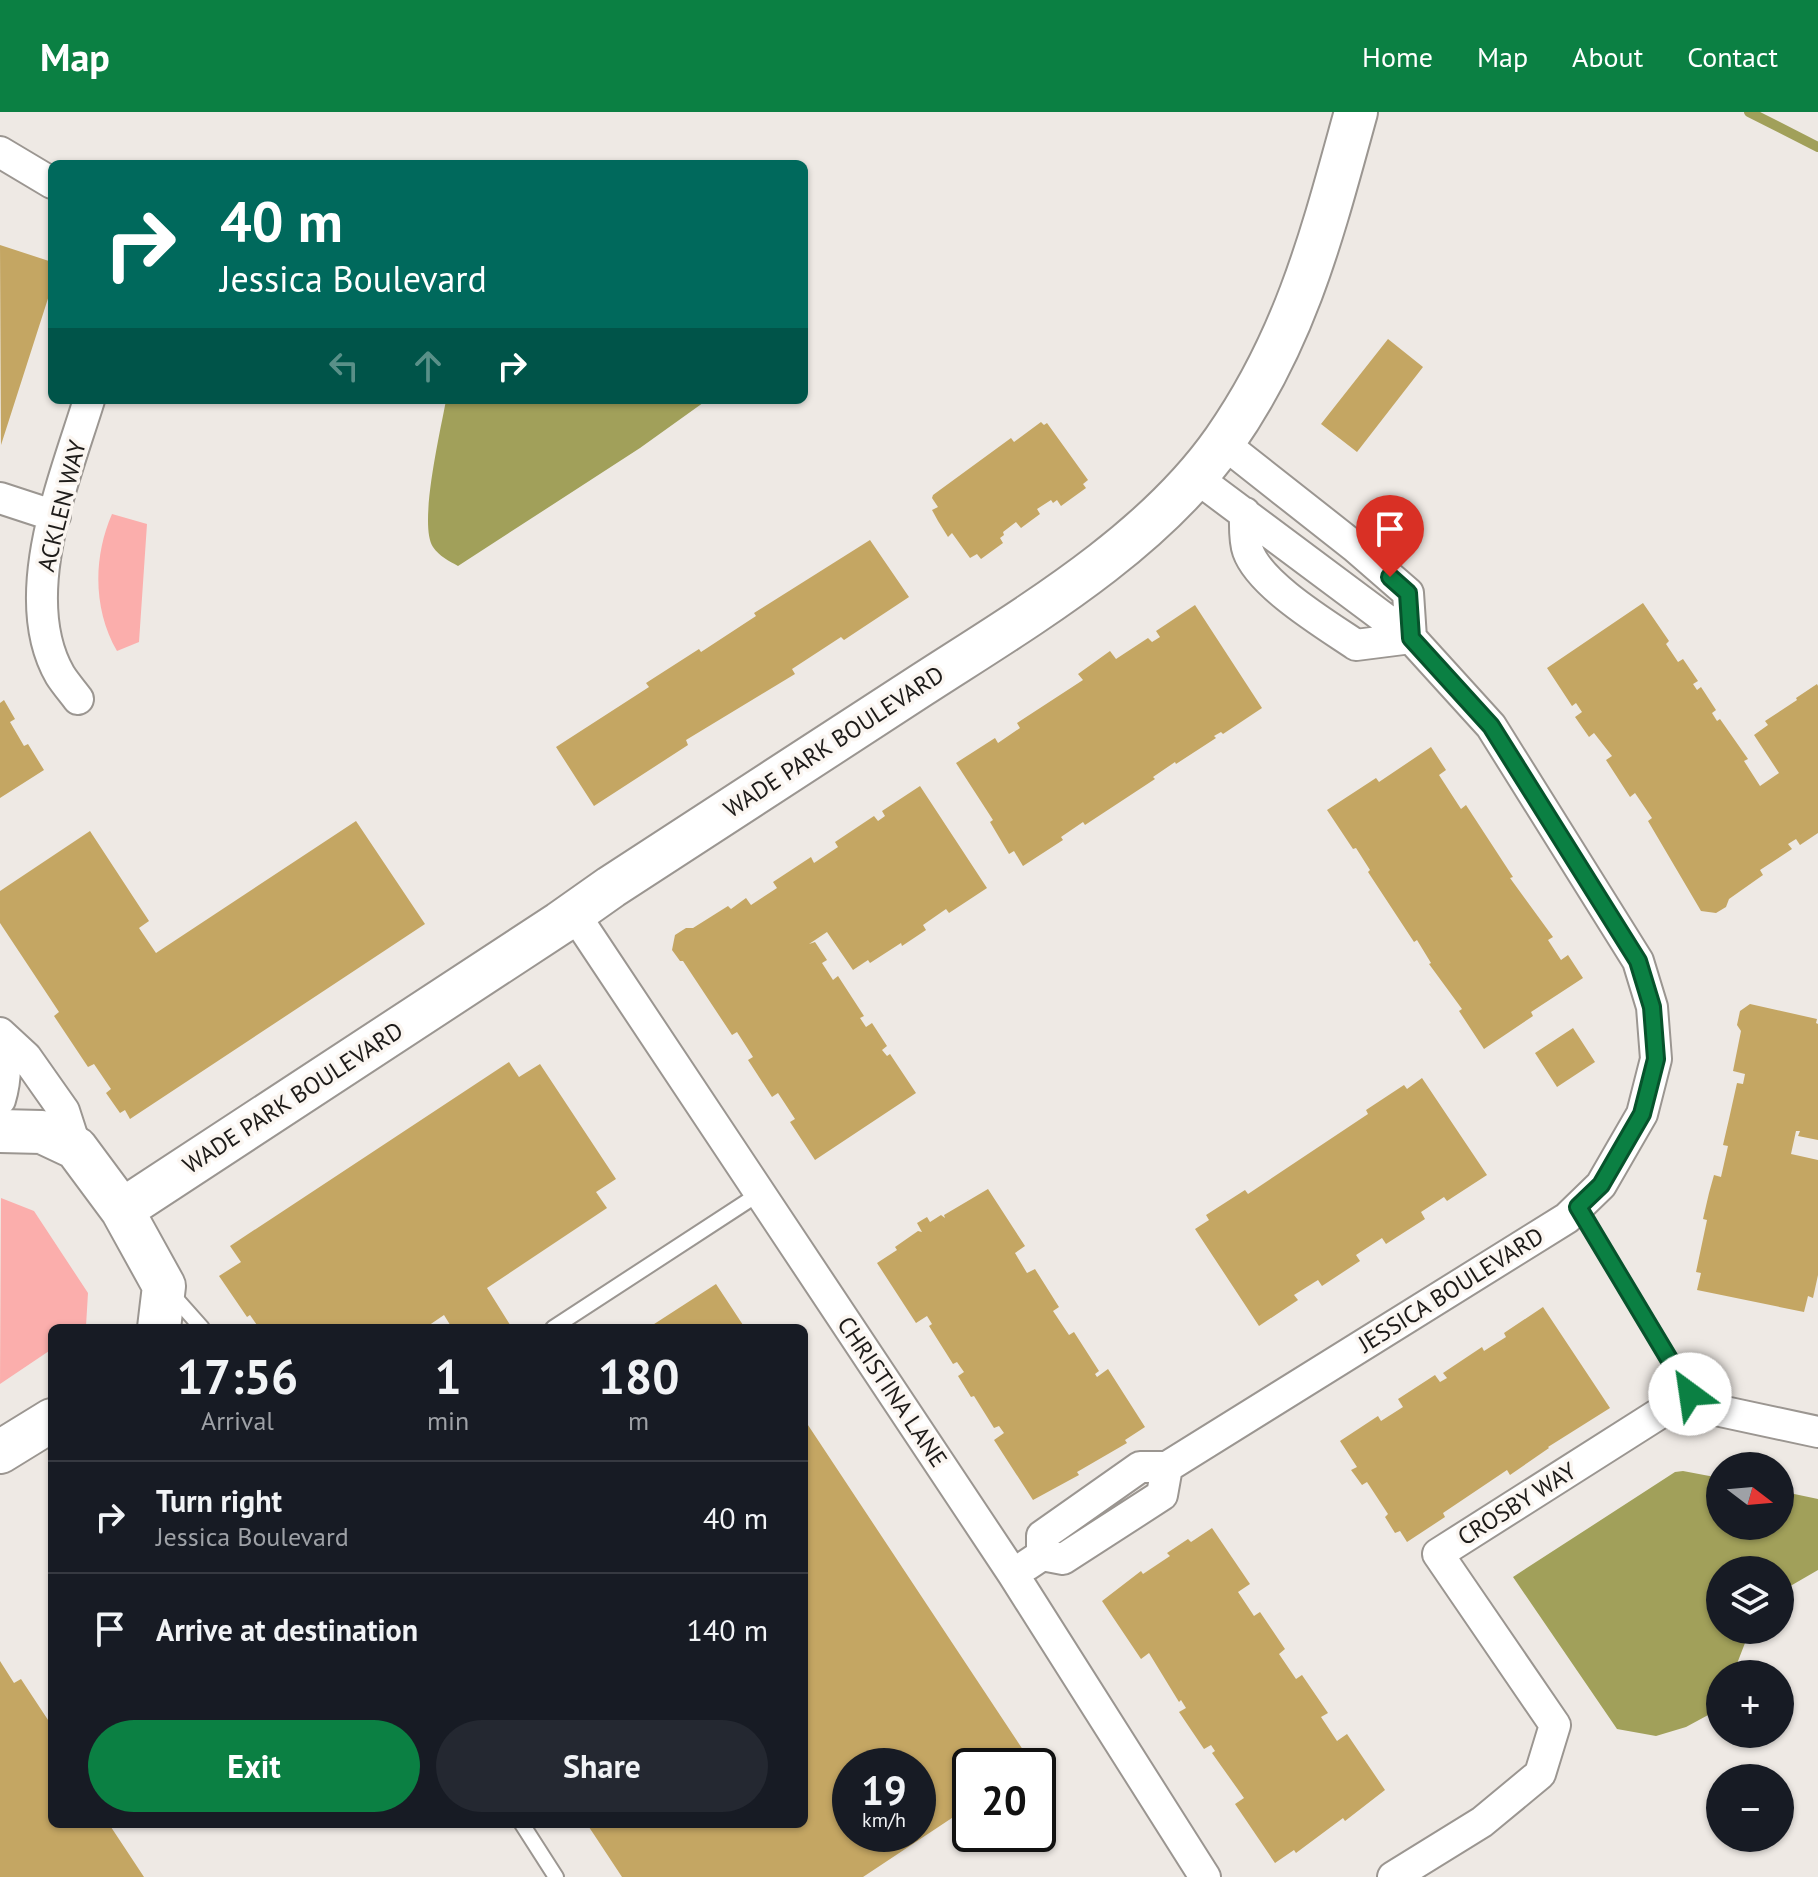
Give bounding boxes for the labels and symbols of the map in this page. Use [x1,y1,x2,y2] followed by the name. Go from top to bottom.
[30,436,93,575] street label: ACKLEN WAY
[1356,495,1424,577] pin
[718,659,950,824] street label: WADE PARK BOULEVARD
[177,1015,409,1180] street label: WADE PARK BOULEVARD
[1351,1220,1549,1360] street label: JESSICA BOULEVARD
[831,1310,954,1473] street label: CHRISTINA LANE
[1648,1352,1732,1436] position arrow
[1706,1452,1794,1540] north arrow
[1452,1455,1582,1552] street label: CROSBY WAY
[952,1748,1056,1852] speed limit sign: 20

